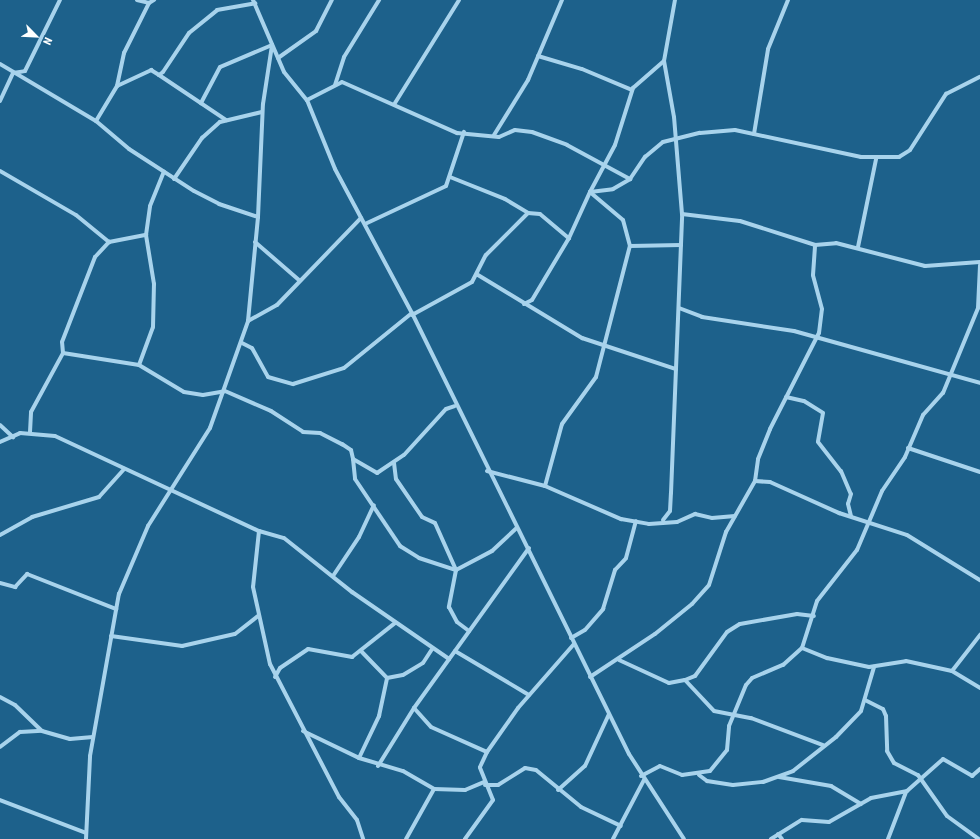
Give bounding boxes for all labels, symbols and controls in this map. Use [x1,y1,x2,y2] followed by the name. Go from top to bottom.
[16,16,56,56] north arrow
[40,35,55,47] text: N

